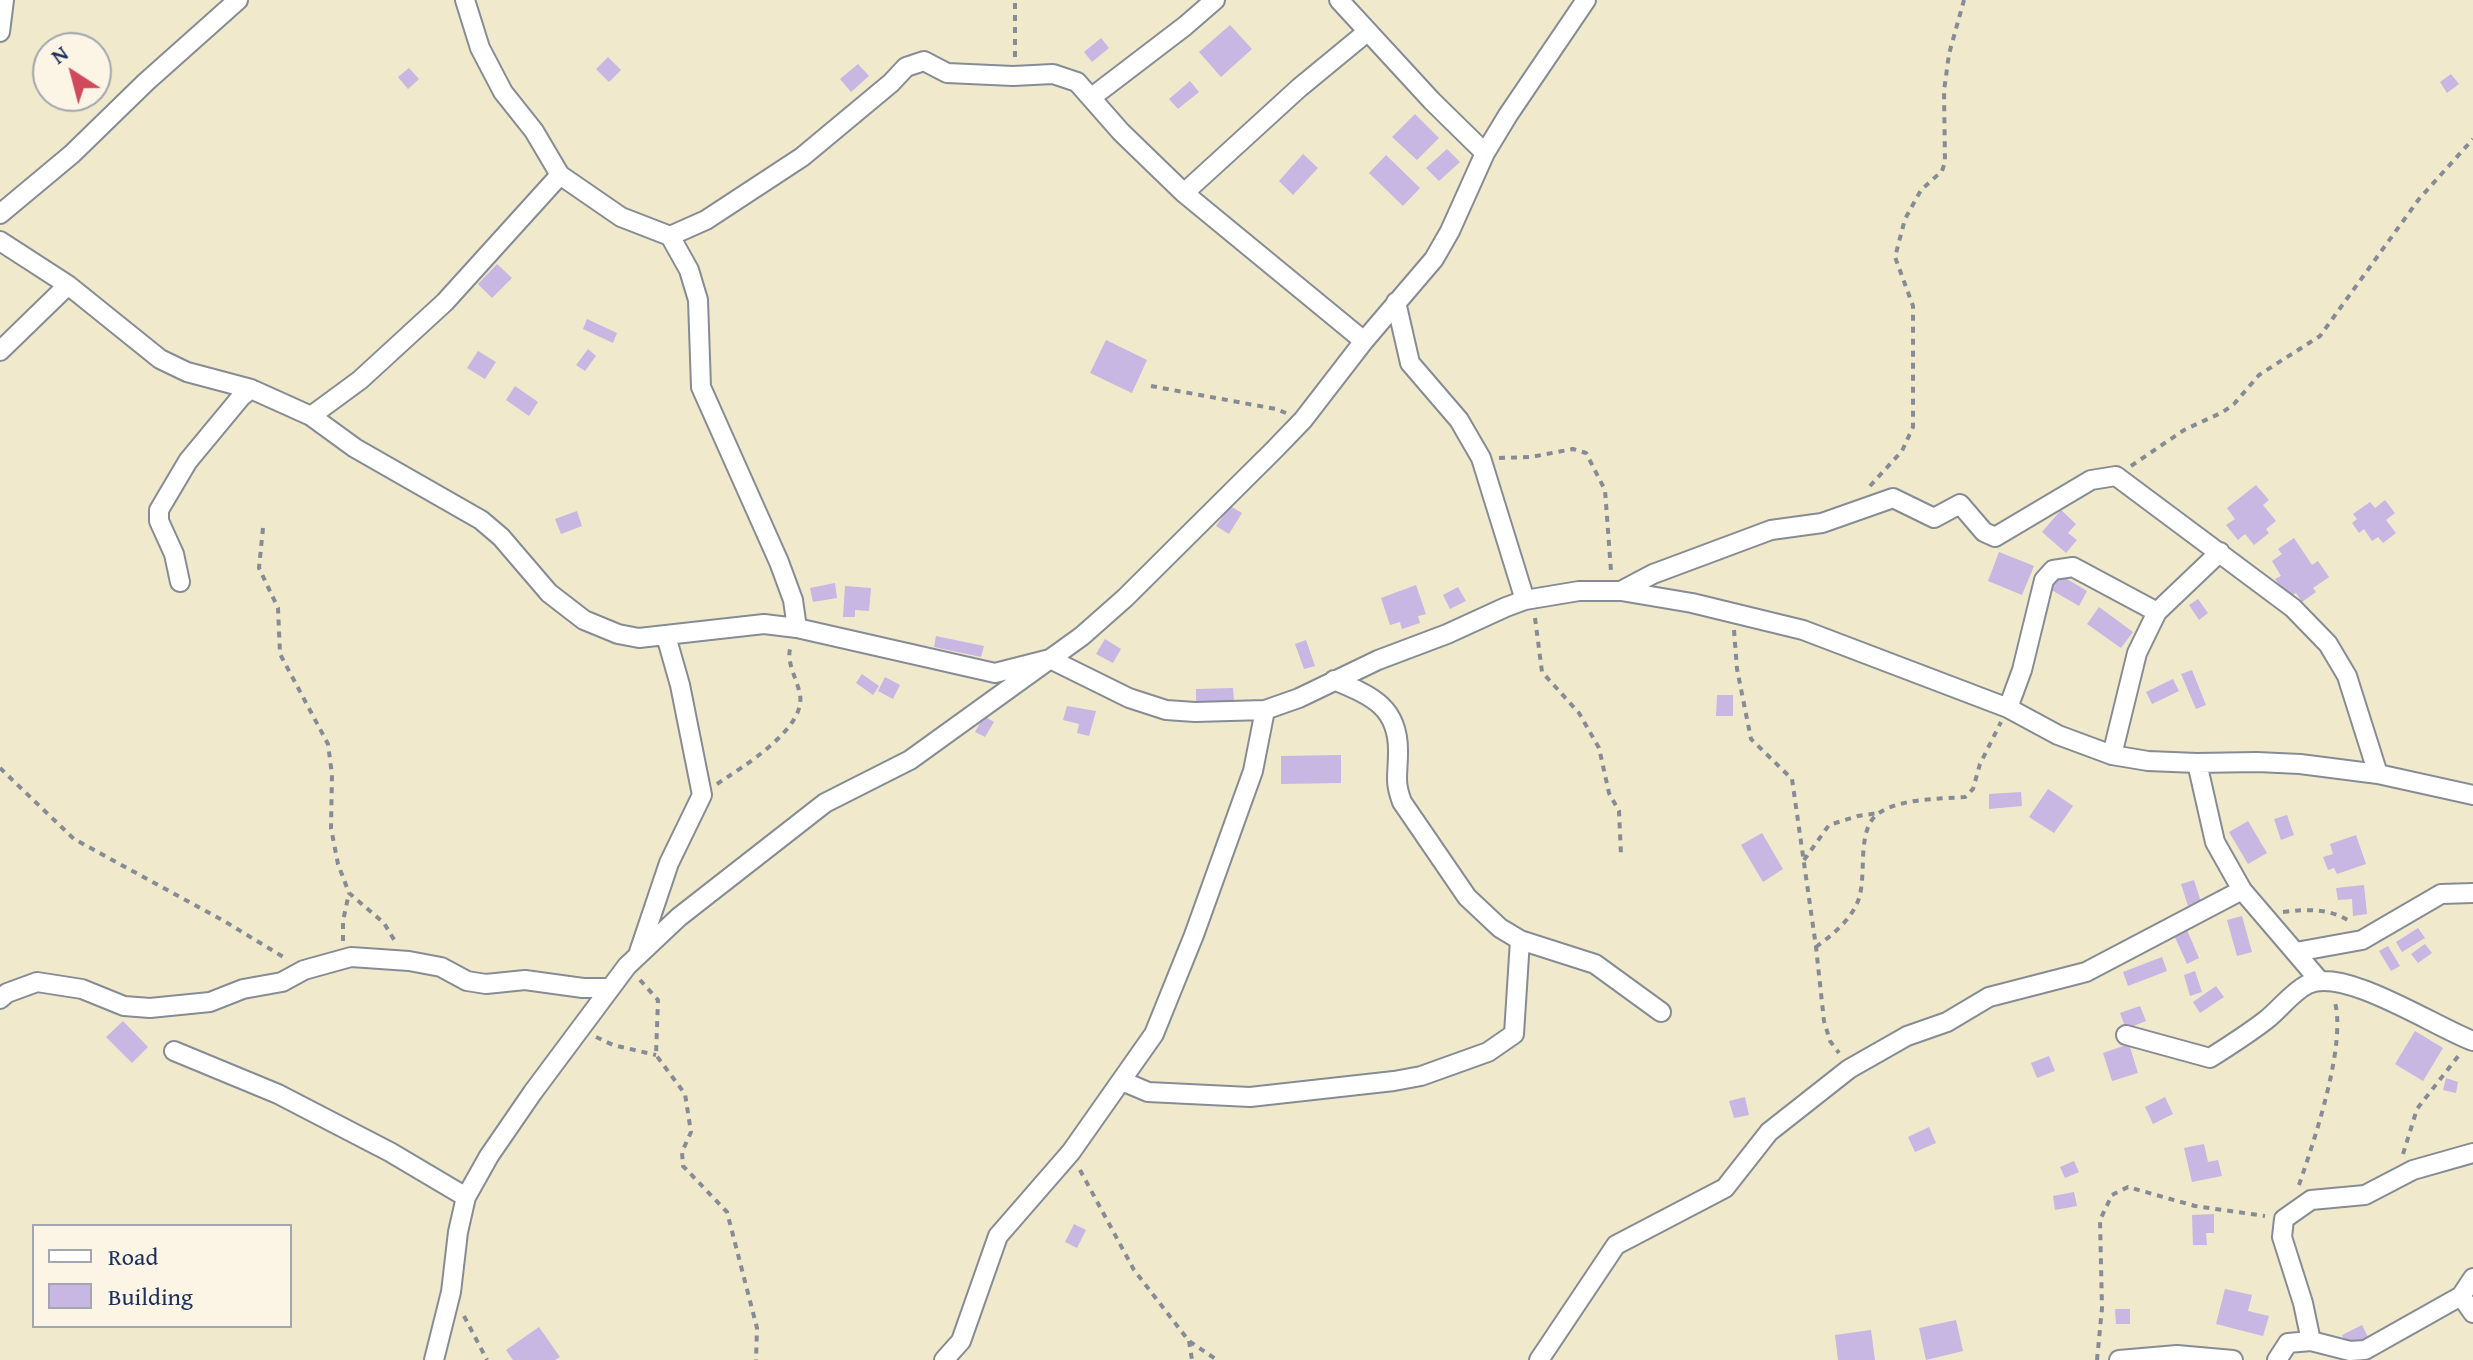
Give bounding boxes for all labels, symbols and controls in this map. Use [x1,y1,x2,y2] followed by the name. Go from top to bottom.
[32,32,112,112] north arrow
[44,37,74,71] text: N
[32,1224,292,1328] legend
[108,1239,158,1274] text: Road
[108,1279,193,1314] text: Building

